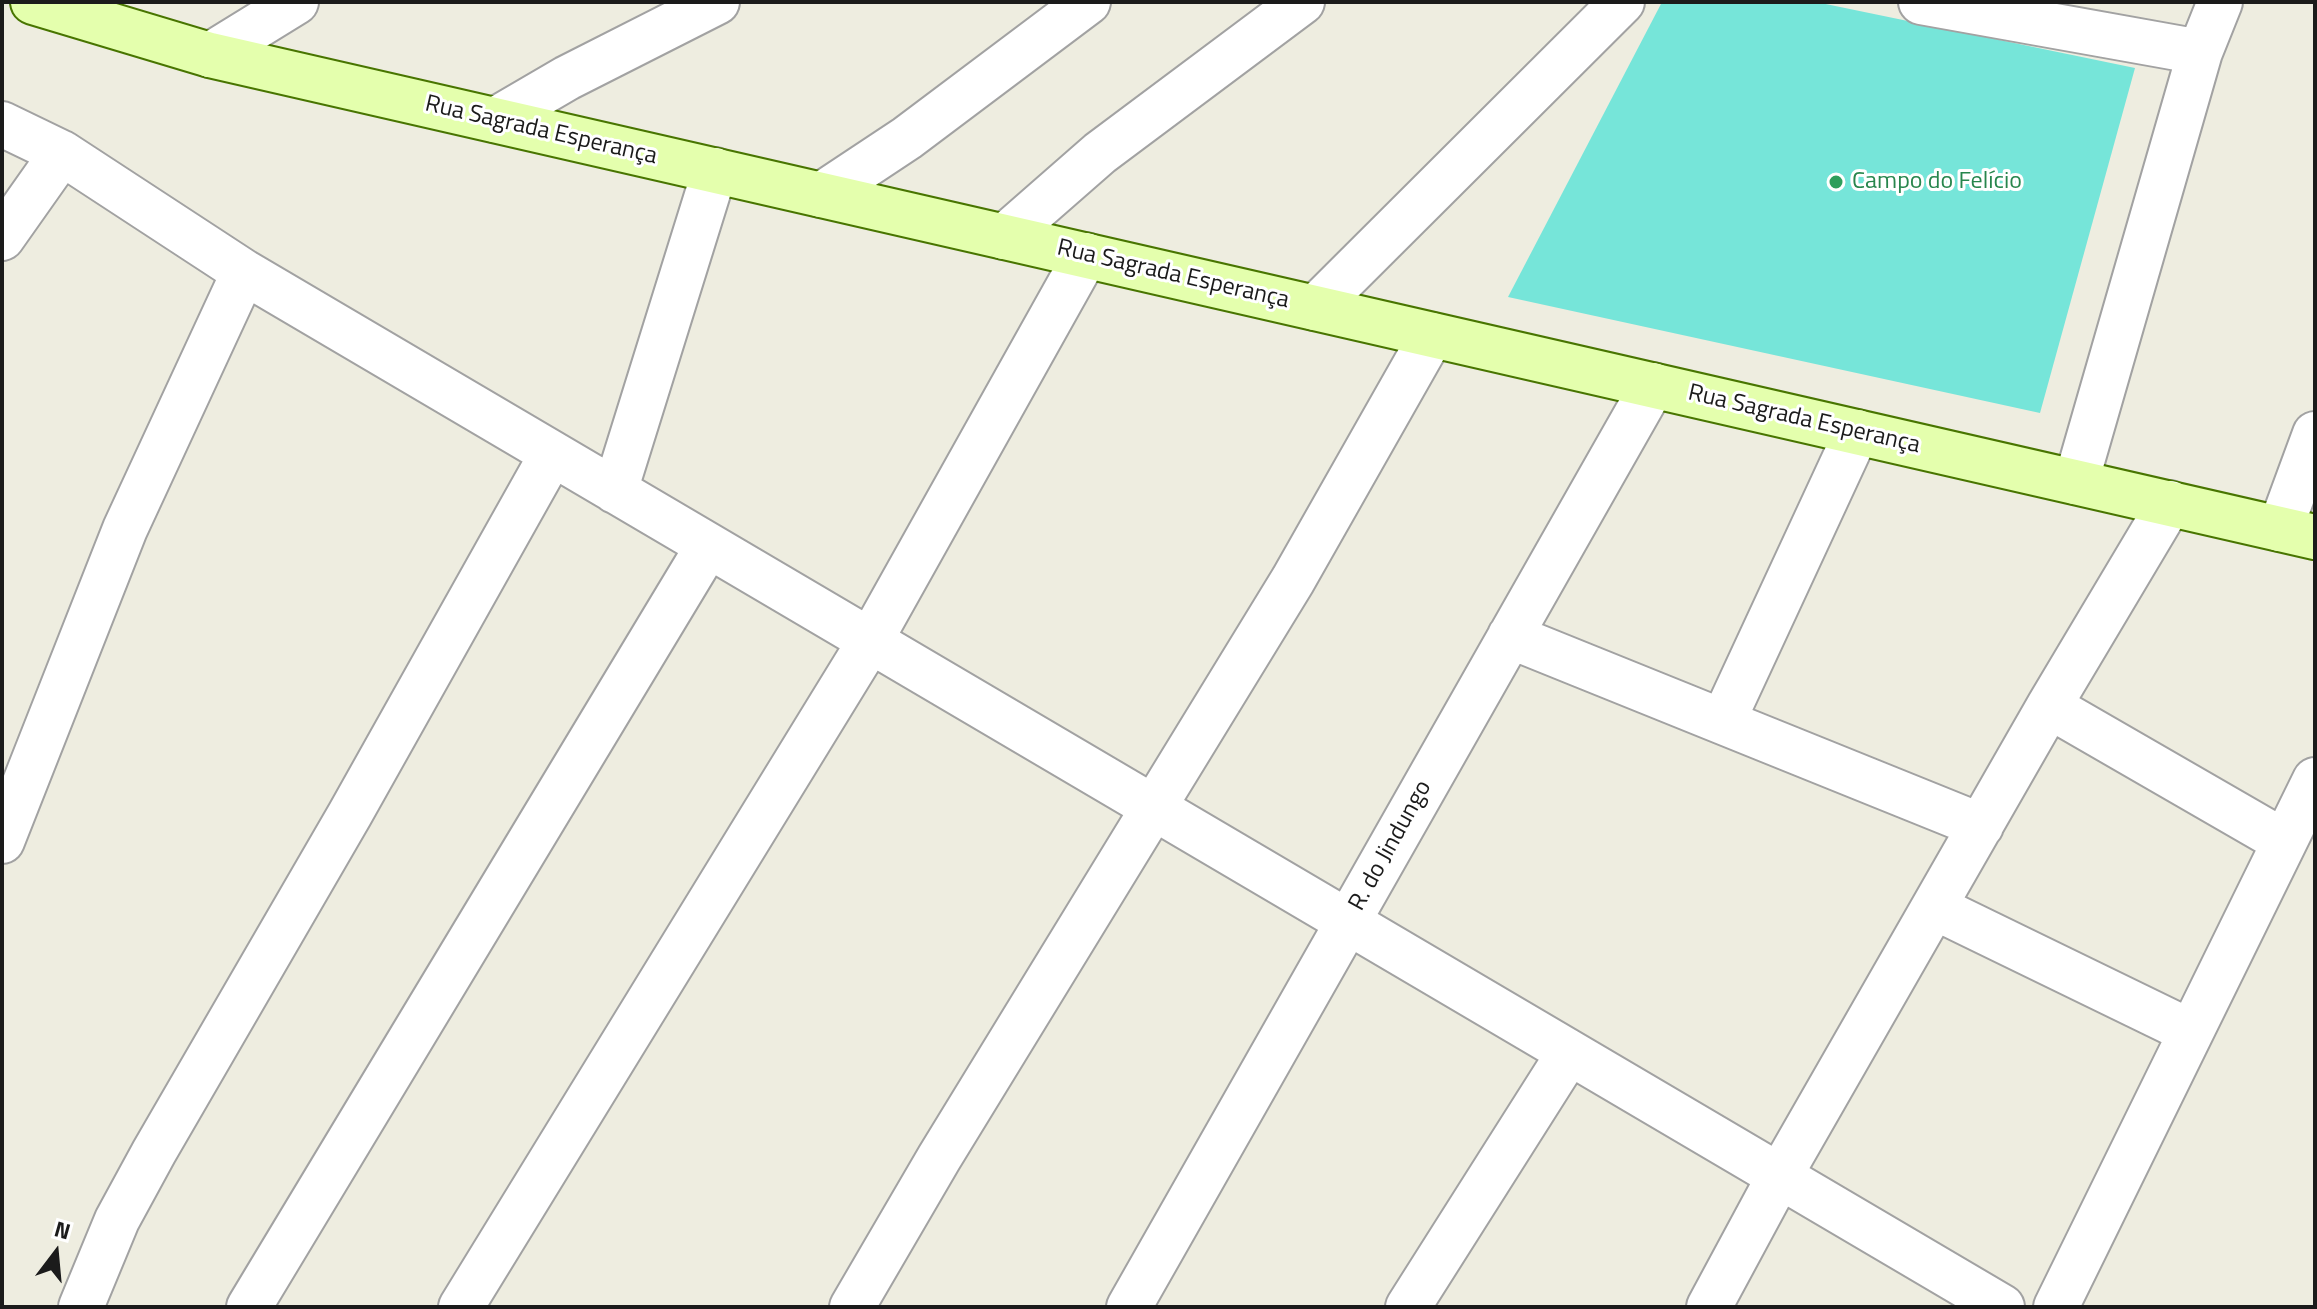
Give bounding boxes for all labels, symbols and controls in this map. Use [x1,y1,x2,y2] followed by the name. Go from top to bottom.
[422,90,660,172] street label: Rua Sagrada Esperança
[1852,168,2022,196] place label: Campo do Felício
[1827,173,1845,191] marker: Campo do Felício
[1054,234,1292,316] street label: Rua Sagrada Esperança
[1685,379,1923,461] street label: Rua Sagrada Esperança
[1343,776,1439,916] street label: R. do Jindungo
[51,1211,75,1248] text: N
[16,1213,96,1293] north arrow

